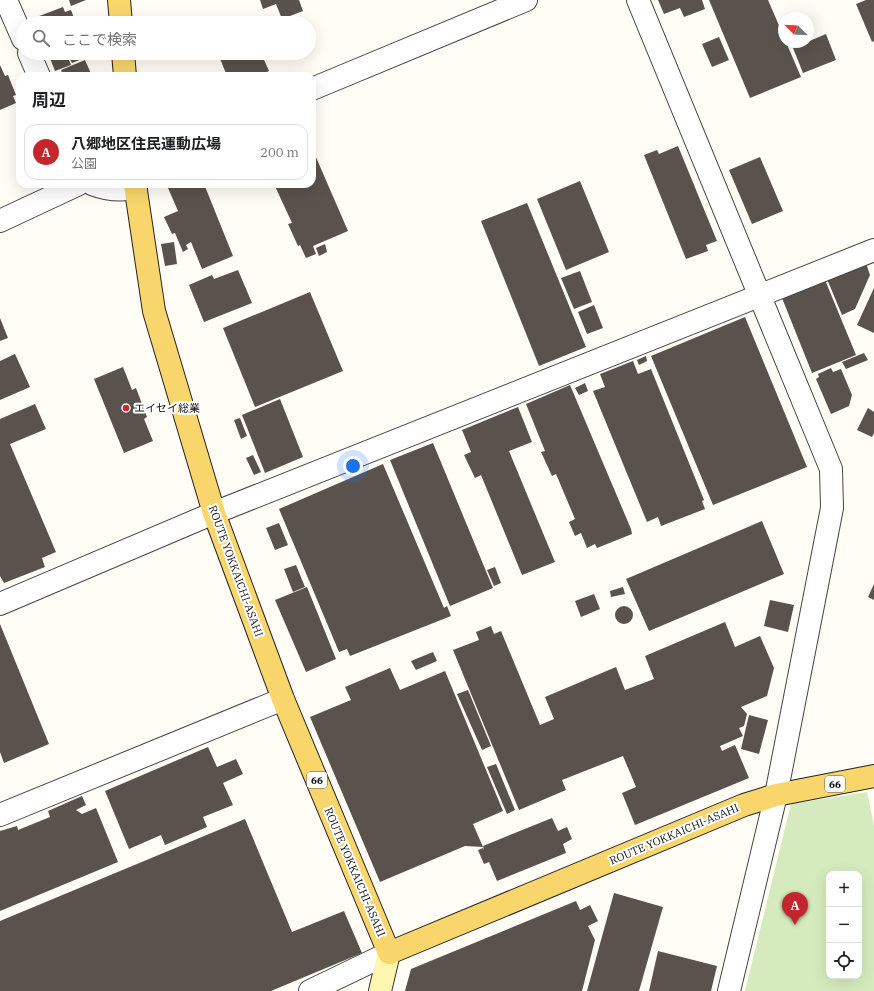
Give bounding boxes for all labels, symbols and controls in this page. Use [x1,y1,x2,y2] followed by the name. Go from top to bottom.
[778,12,814,48] north arrow
[16,16,316,60] search box
[30,27,52,49] icon: search
[62,30,137,49] text: ここで検索
[32,89,66,111] text: 周辺
[71,134,221,153] text: 八郷地区住民運動広場
[41,144,51,161] text: A
[260,144,299,161] text: 200 m
[71,155,97,172] text: 公園
[134,401,200,415] place label: エイセイ総業
[121,403,131,413] marker: エイセイ総業
[343,456,363,476] your location
[206,503,266,639] street label: ROUTE YOKKAICHI-ASAHI
[307,772,327,788] road number: 66
[825,776,845,792] road number: 66
[607,800,741,868] street label: ROUTE YOKKAICHI-ASAHI
[321,805,389,939] street label: ROUTE YOKKAICHI-ASAHI
[826,871,862,979] map controls
[826,871,862,907] button: +
[782,892,808,925] pin: A
[826,907,862,943] button: −
[826,943,862,979] button: locate

